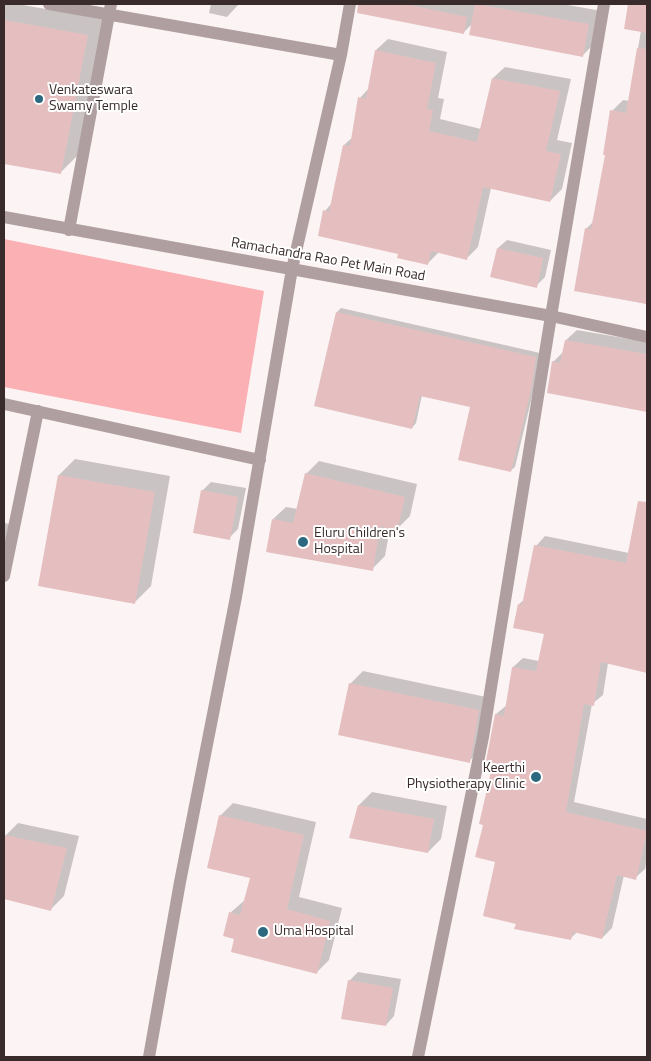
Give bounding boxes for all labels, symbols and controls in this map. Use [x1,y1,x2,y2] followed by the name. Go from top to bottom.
[49,83,138,115] place label: Venkateswara Swamy Temple
[33,93,45,105] marker: Venkateswara Swamy Temple
[230,235,426,285] street label: Ramachandra Rao Pet Main Road
[314,526,405,558] place label: Eluru Children's Hospital
[296,535,310,549] marker: Eluru Children's Hospital
[407,761,525,794] place label: Keerthi Physiotherapy Clinic
[529,770,543,784] marker: Keerthi Physiotherapy Clinic
[274,924,354,940] place label: Uma Hospital
[256,925,270,939] marker: Uma Hospital

